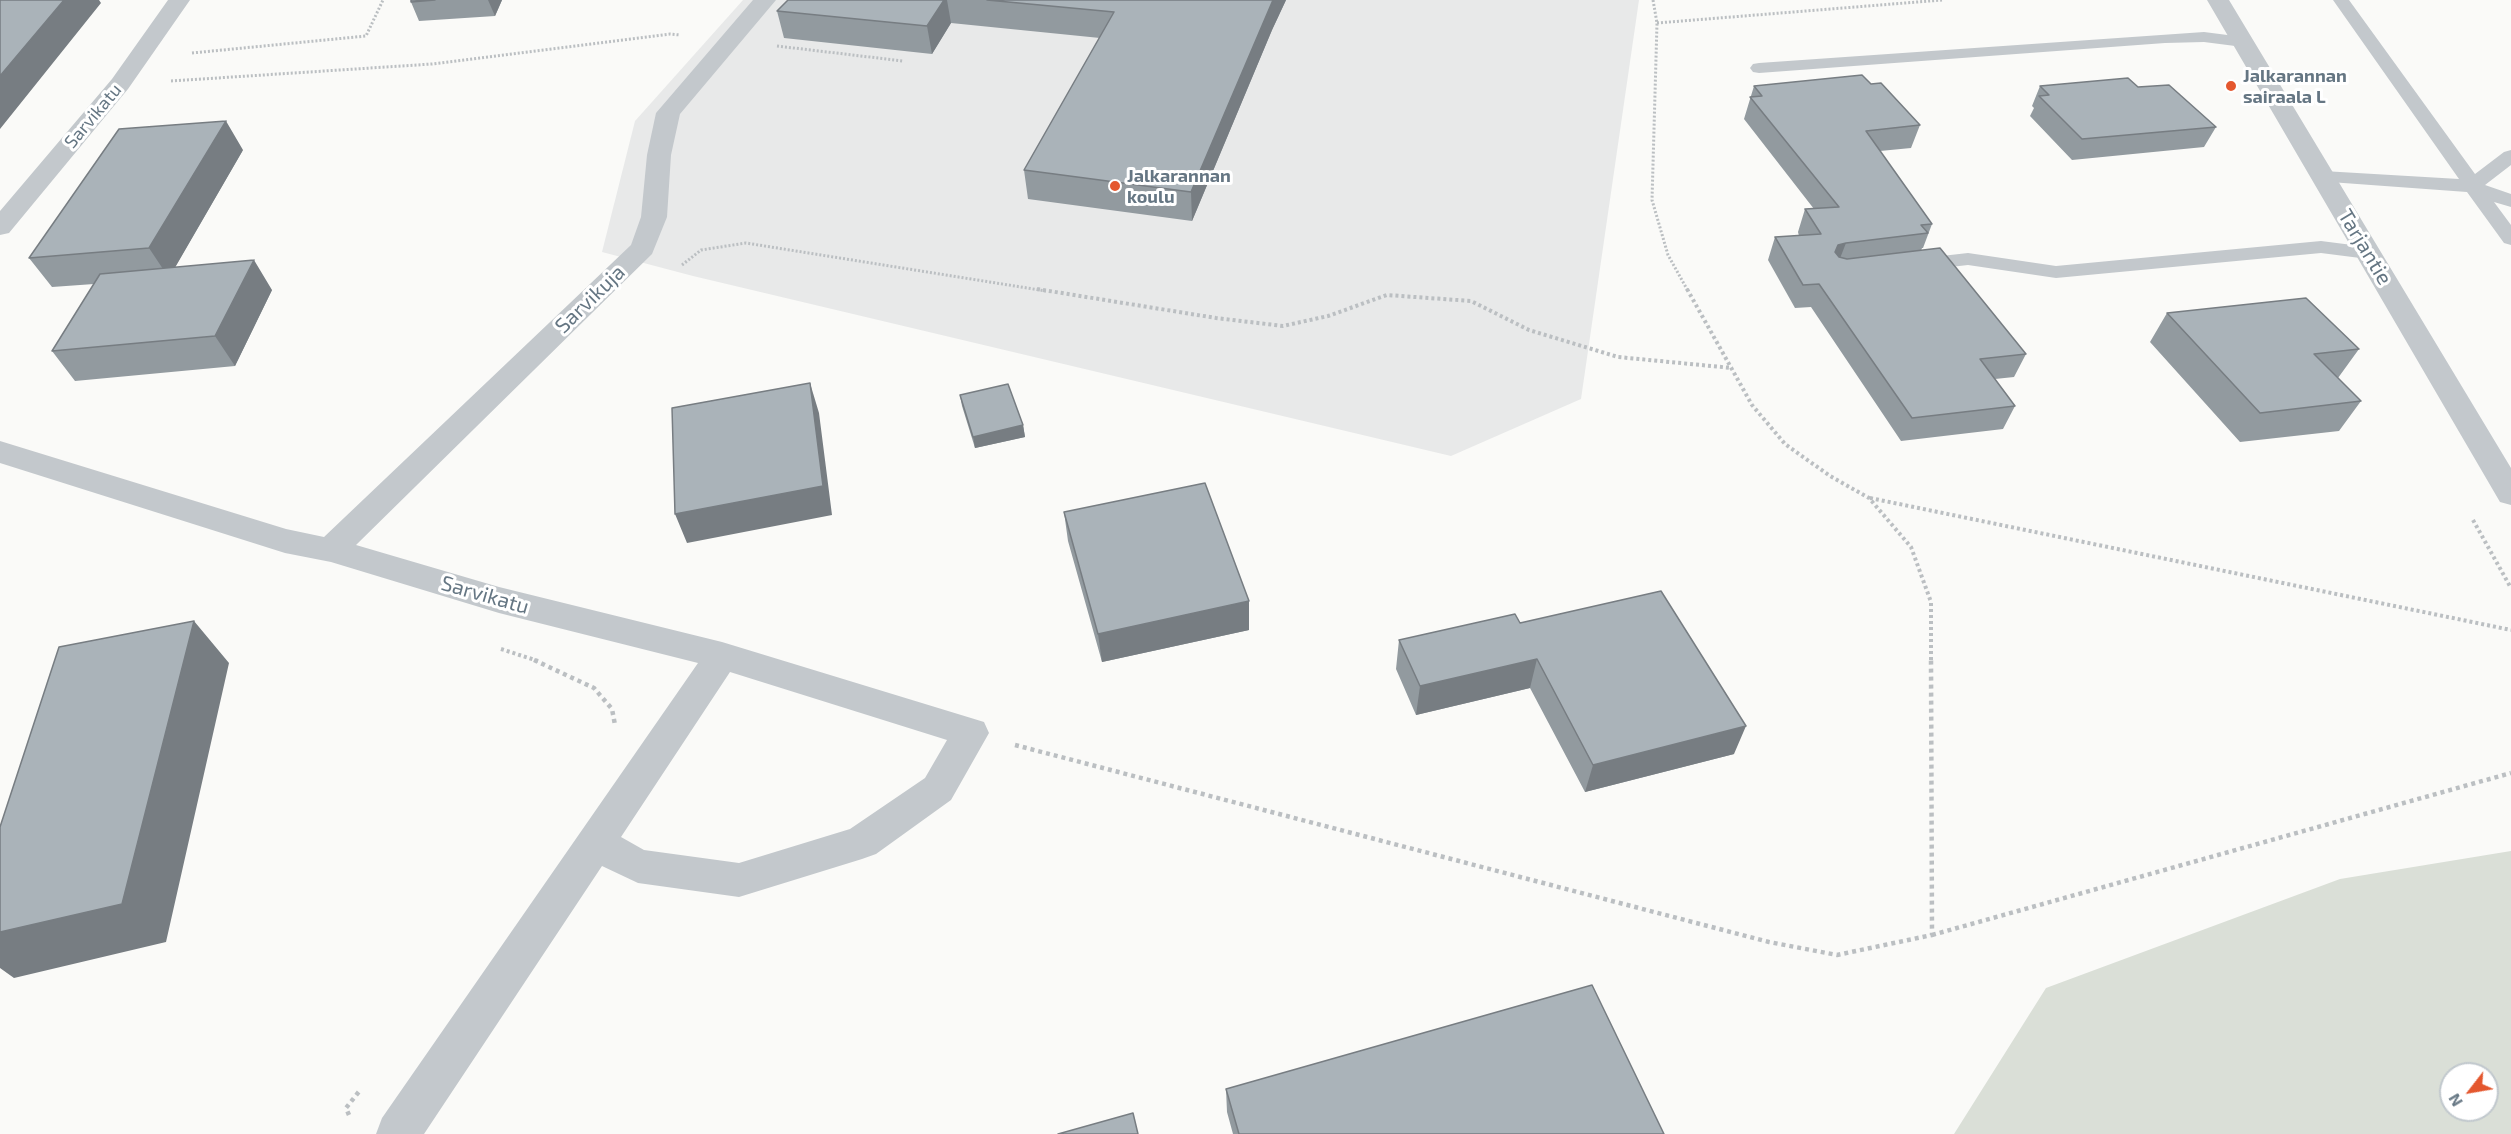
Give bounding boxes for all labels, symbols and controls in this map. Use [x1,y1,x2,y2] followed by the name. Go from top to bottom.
[2243,65,2347,107] place label: Jalkarannan sairaala L
[60,79,126,153] street label: Sarvikatu
[2224,79,2238,93] marker: Jalkarannan sairaala L
[1127,165,1231,207] place label: Jalkarannan koulu
[1108,179,1122,193] marker: Jalkarannan koulu
[2333,205,2397,289] street label: Tarjantie
[550,260,630,338] street label: Sarvikuja
[438,570,532,620] street label: Sarvikatu
[2439,1062,2499,1122] north arrow
[2444,1091,2466,1110] text: N

